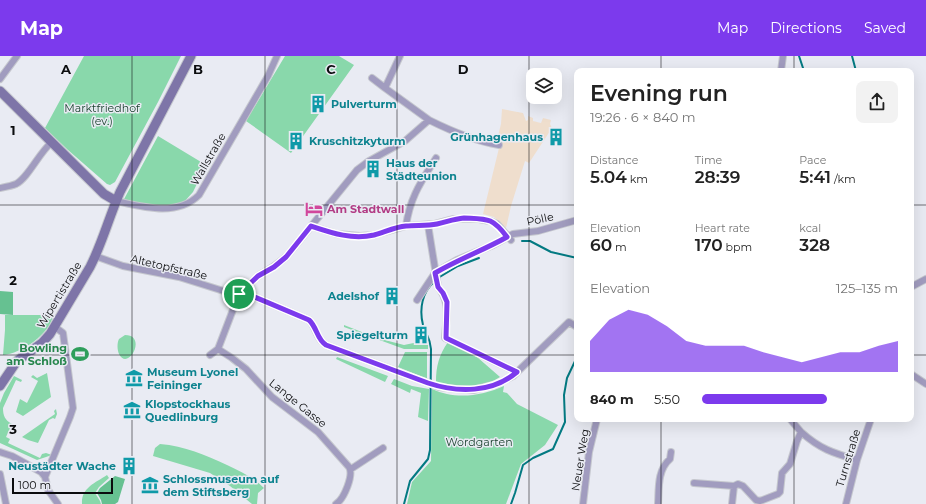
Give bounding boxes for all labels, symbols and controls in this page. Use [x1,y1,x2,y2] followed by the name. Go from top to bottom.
[20,17,63,40] text: Map
[717,19,748,37] text: Map
[770,19,842,37] text: Directions
[864,19,906,37] text: Saved
[60,61,72,77] text: A
[193,61,203,77] text: B
[326,61,336,77] text: C
[458,61,469,77] text: D
[526,68,562,104] map controls
[526,68,562,104] button: layers
[590,80,728,107] text: Evening run
[856,81,898,123] button: share
[308,94,328,114] building icon: Pulverturm
[331,97,397,111] place label: Pulverturm
[64,101,141,128] park label: Marktfriedhof (ev.)
[590,109,696,125] text: 19:26 · 6 × 840 m
[10,122,16,138] text: 1
[546,127,566,147] building icon: Grünhagenhaus
[187,130,229,188] street label: Wallstraße
[450,130,543,144] place label: Grünhagenhaus
[286,131,306,151] building icon: Kruschitzkyturm
[309,134,405,148] place label: Kruschitzkyturm
[590,153,638,167] text: Distance
[695,153,722,167] text: Time
[799,153,826,167] text: Pace
[386,156,457,183] place label: Haus der Städteunion
[363,159,383,179] building icon: Haus der Städteunion
[590,167,627,187] text: 5.04
[695,167,740,187] text: 28:39
[799,167,831,187] text: 5:41
[627,172,648,186] text: km
[831,172,856,186] text: /km
[304,199,324,219] hotel icon: Am Stadtwall
[326,202,404,216] place label: Am Stadtwall
[525,209,555,229] street label: Pölle
[590,221,641,235] text: Elevation
[695,221,750,235] text: Heart rate
[799,221,821,235] text: kcal
[590,235,612,255] text: 60
[695,235,723,255] text: 170
[799,235,830,255] text: 328
[612,240,627,254] text: m
[723,240,752,254] text: bpm
[129,251,209,283] street label: Altetopfstraße
[34,259,85,331] street label: Wipertistraße
[9,272,17,288] text: 2
[222,277,256,311] pin
[590,280,650,296] text: Elevation
[836,280,898,296] text: 125–135 m
[228,283,250,305] icon: arrive
[382,286,402,306] building icon: Adelshof
[327,289,380,303] place label: Adelshof
[411,325,431,345] building icon: Spiegelturm
[337,328,408,342] place label: Spiegelturm
[6,341,67,368] place label: Bowling am Schloß
[70,344,90,364] sports icon: Bowling am Schloß
[147,365,238,392] place label: Museum Lyonel Feininger
[124,368,144,388] museum icon: Museum Lyonel Feininger
[266,376,330,431] street label: Lange Gasse
[590,391,634,407] text: 840 m
[654,391,680,407] text: 5:50
[145,397,231,424] place label: Klopstockhaus Quedlinburg
[122,400,142,420] museum icon: Klopstockhaus Quedlinburg
[8,421,17,437] text: 3
[833,427,864,489] street label: Turnstraße
[568,428,592,492] street label: Neuer Weg
[445,435,513,449] park label: Wordgarten
[119,456,139,476] building icon: Neustädter Wache
[8,459,116,473] place label: Neustädter Wache
[163,472,280,499] place label: Schlossmuseum auf dem Stiftsberg
[140,475,160,495] museum icon: Schlossmuseum auf dem Stiftsberg
[12,476,113,495] scale bar
[18,478,51,492] text: 100 m

